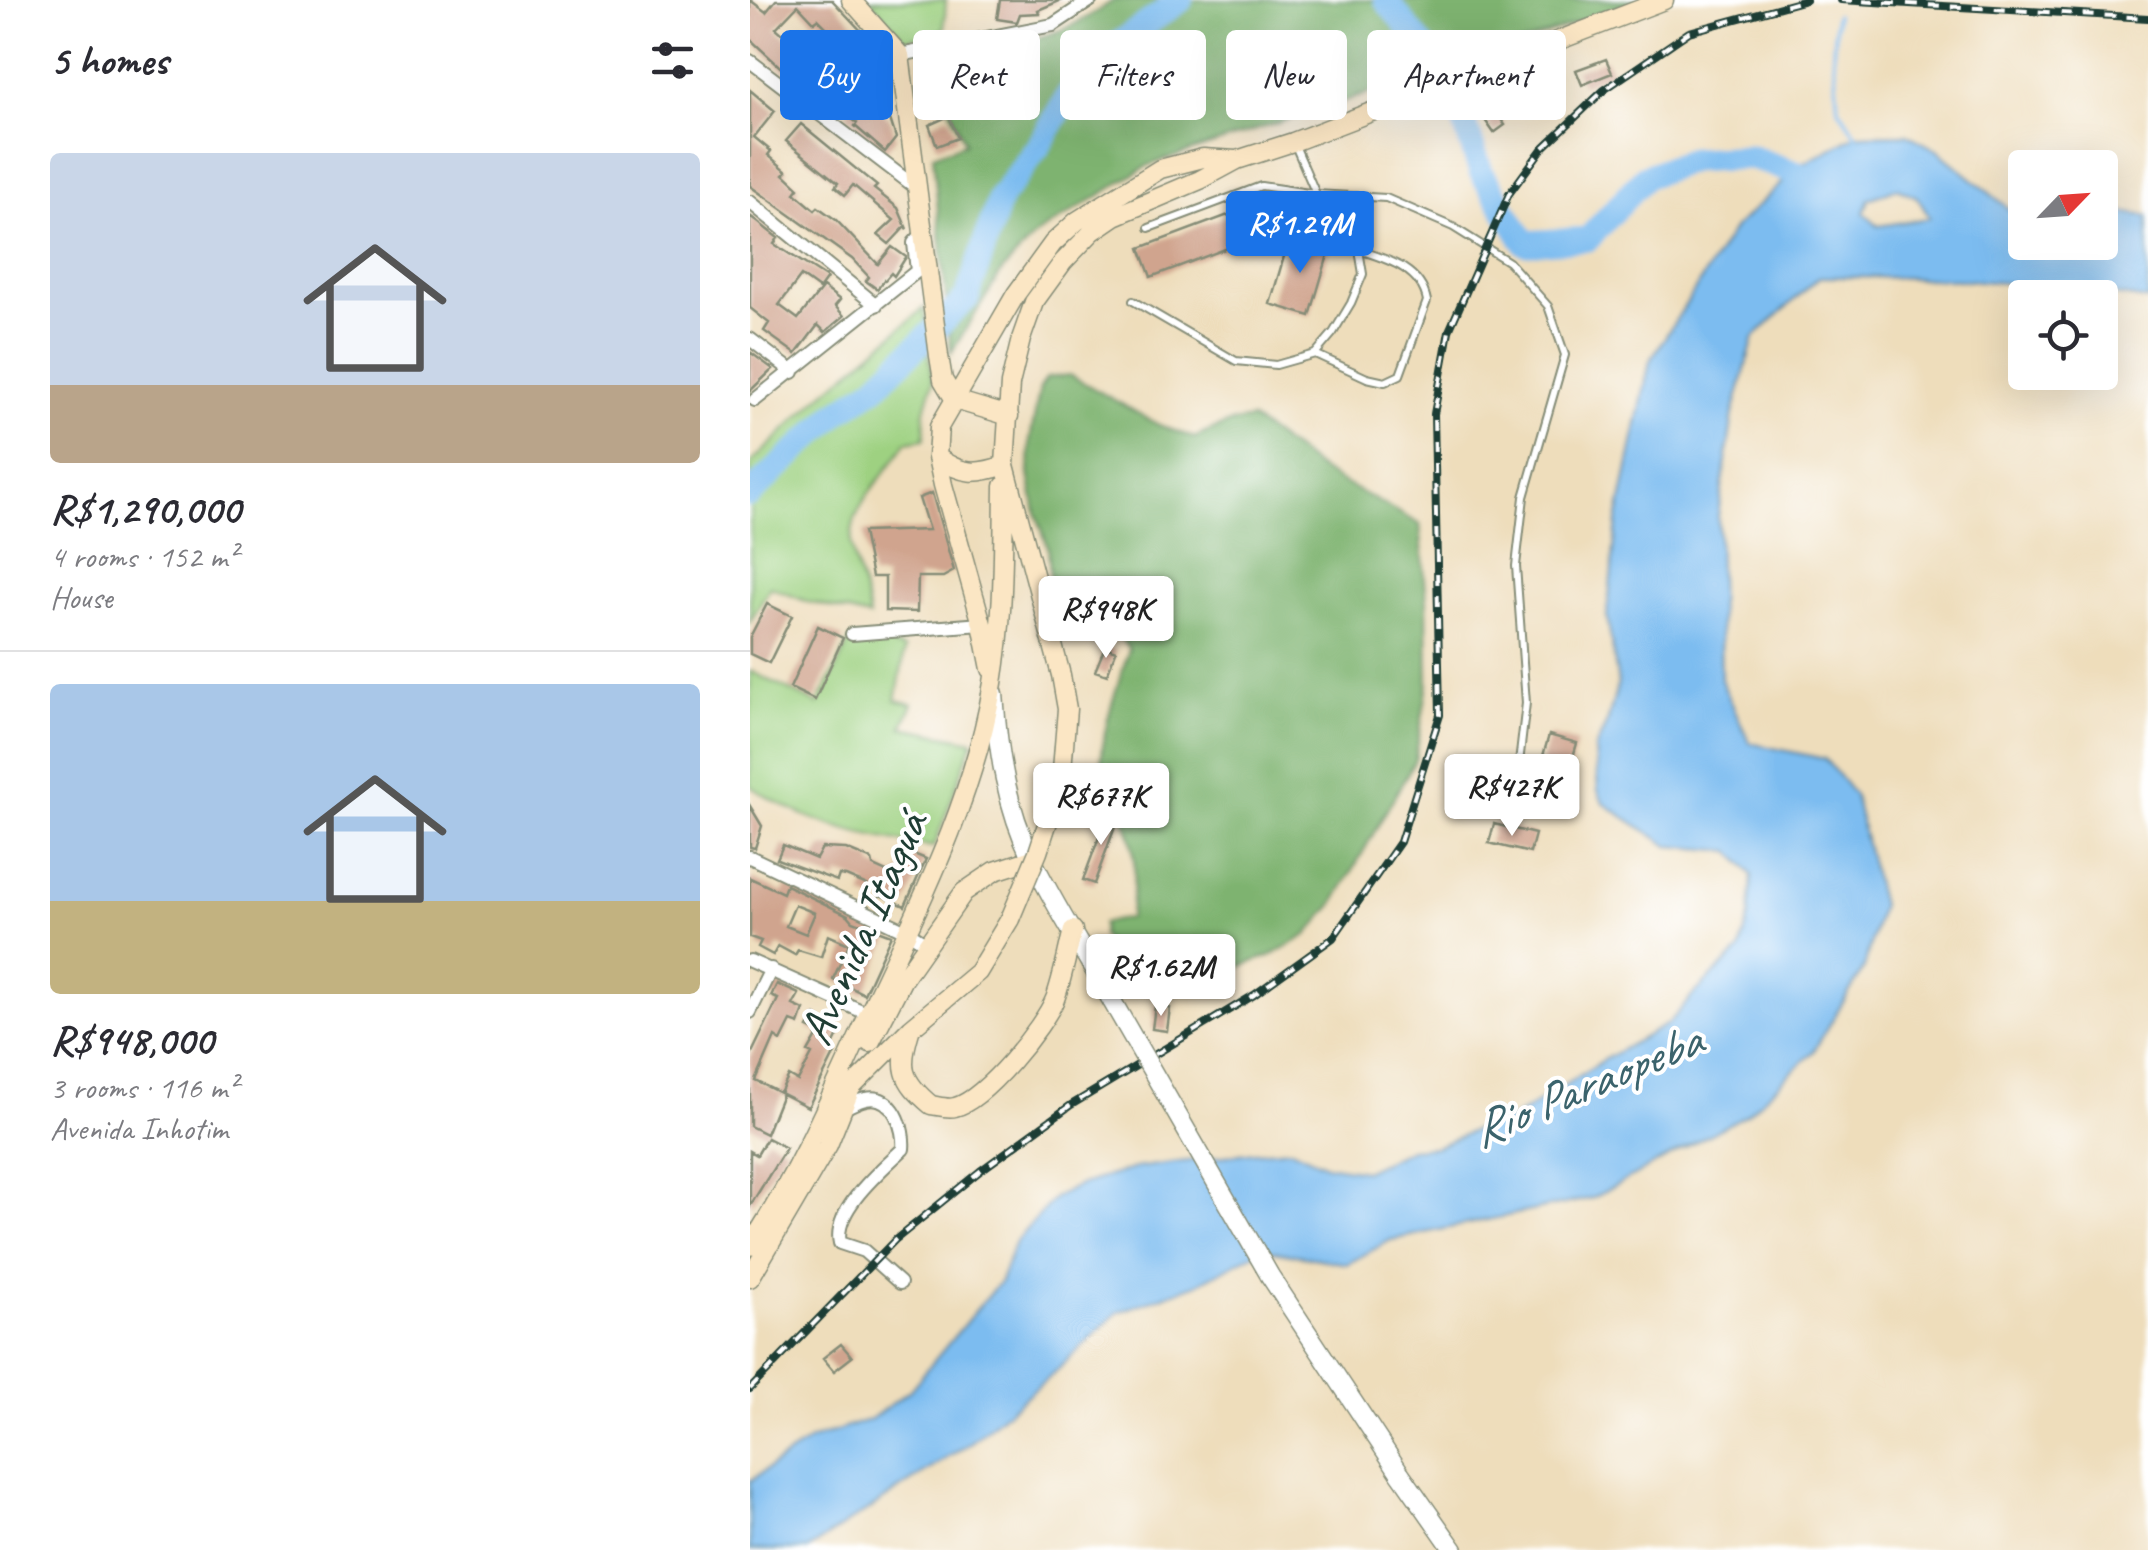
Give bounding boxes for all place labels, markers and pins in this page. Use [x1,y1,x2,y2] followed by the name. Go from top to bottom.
[1208,191,1392,276] pin: R$1.29M
[1025,576,1187,661] pin: R$948K
[1431,754,1593,839] pin: R$427K
[1020,763,1182,848] pin: R$677K
[1069,934,1253,1019] pin: R$1.62M

